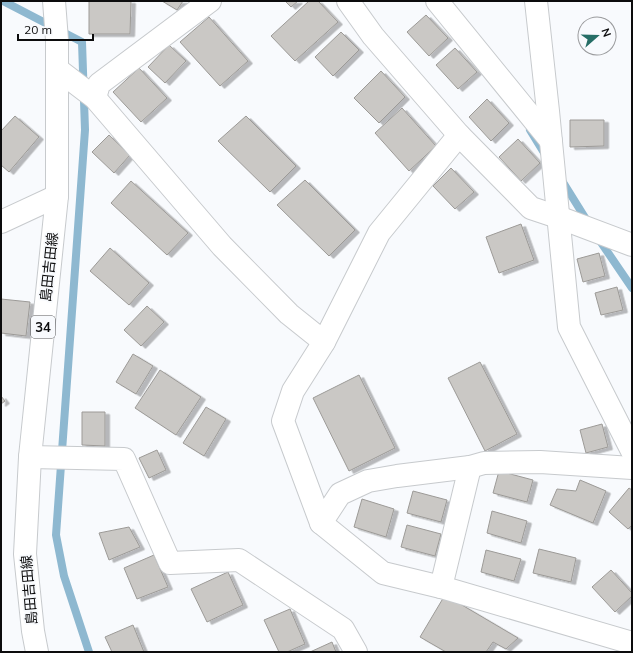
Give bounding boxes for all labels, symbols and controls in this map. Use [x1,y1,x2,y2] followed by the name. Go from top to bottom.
[18,16,93,42] scale bar
[577,16,617,56] north arrow
[24,22,52,37] text: 20 m
[598,26,614,39] text: N
[36,231,62,303] street label: 島田吉田線
[31,316,55,338] road number: 34
[17,554,41,626] street label: 島田吉田線

